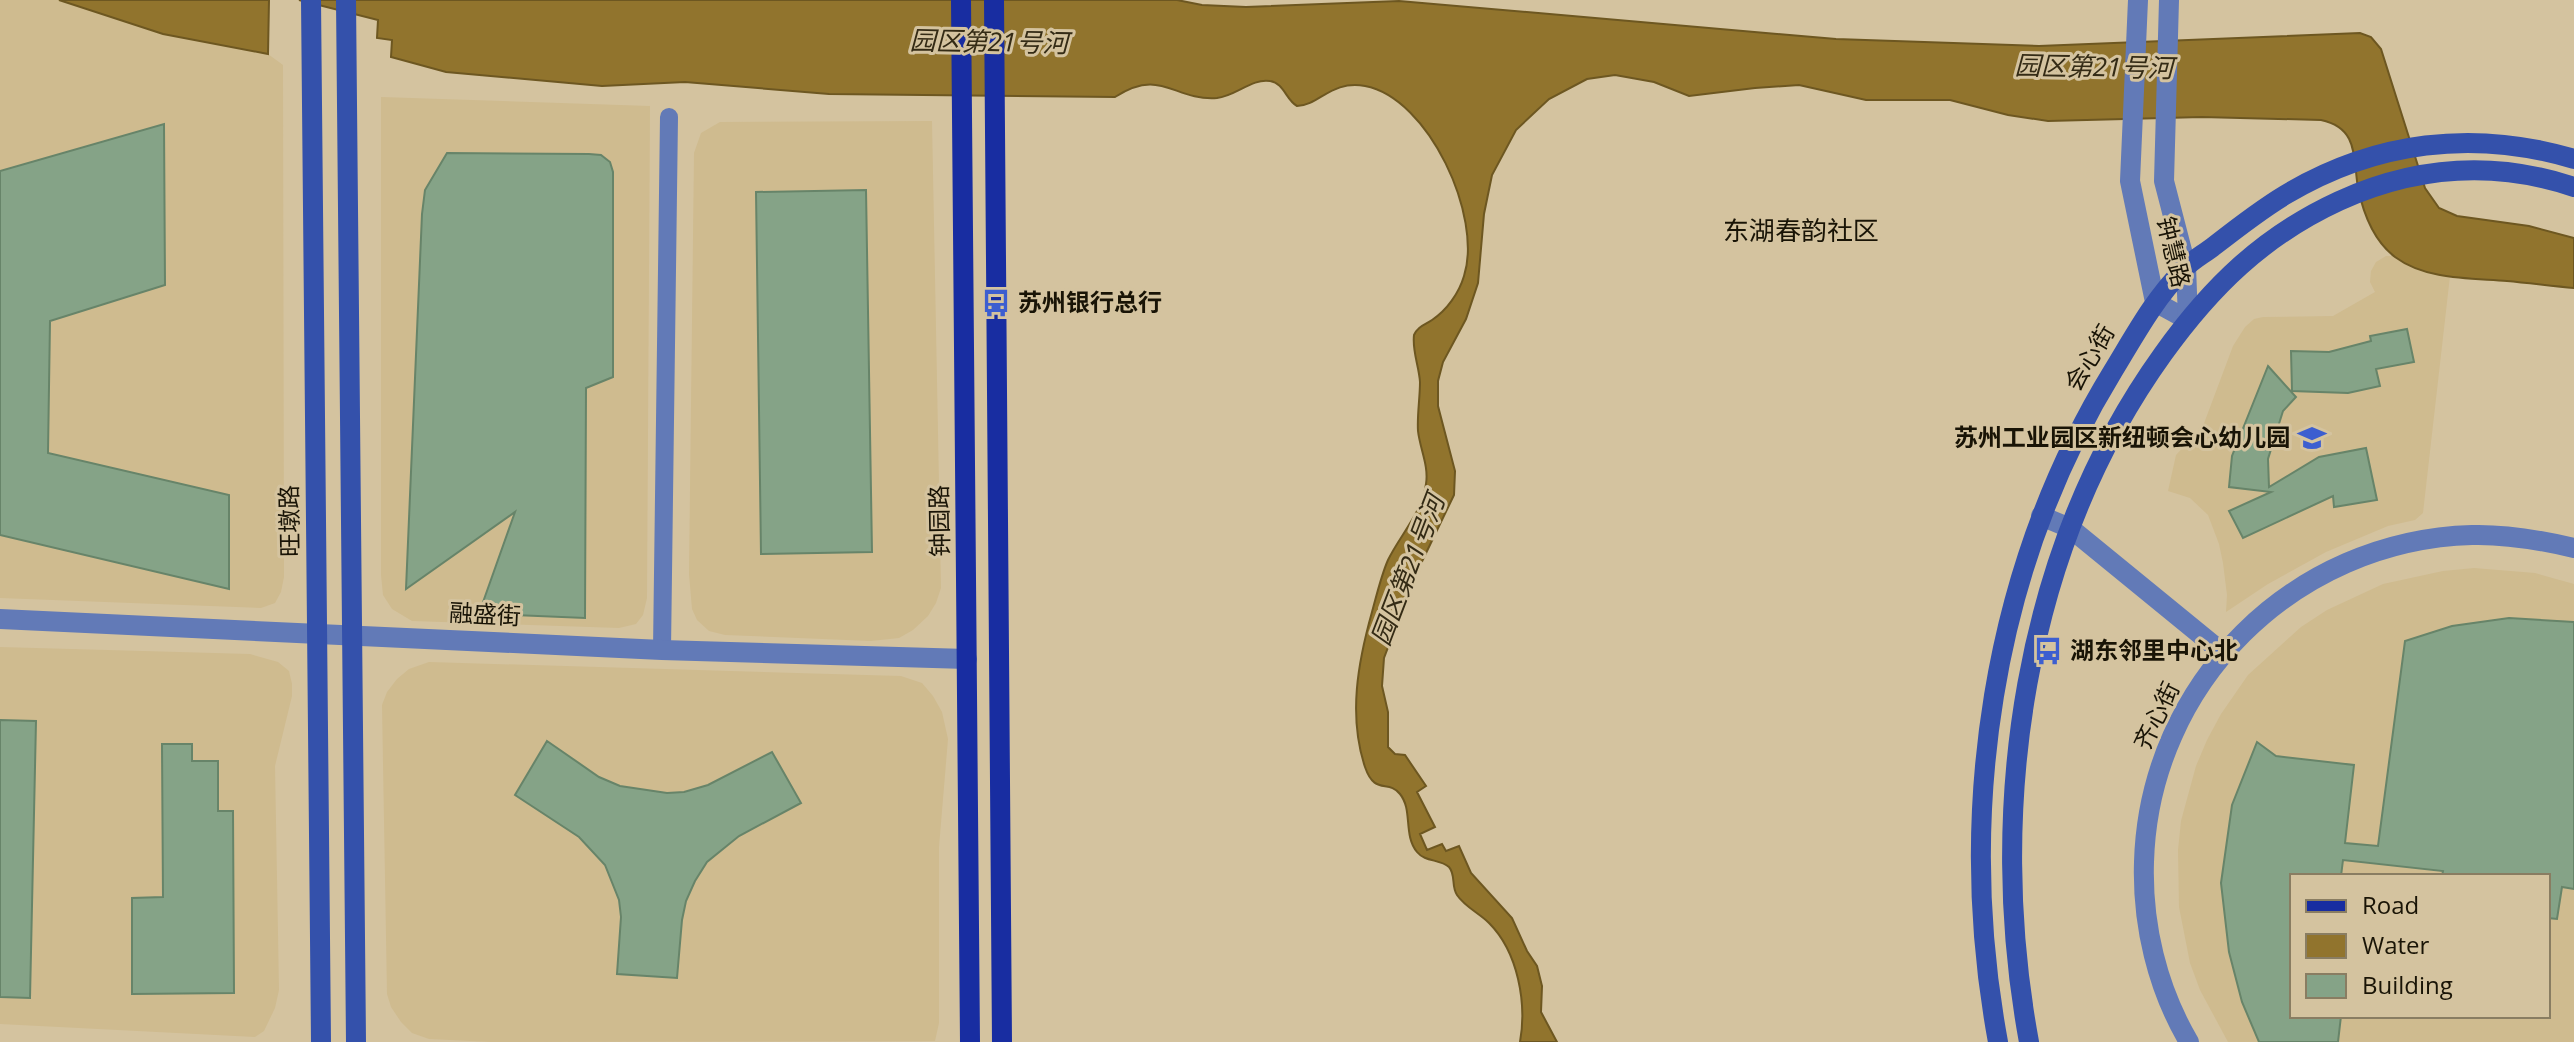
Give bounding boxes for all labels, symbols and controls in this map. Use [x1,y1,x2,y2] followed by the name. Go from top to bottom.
[909,22,1074,60] water label: 园区第21号河
[2014,47,2179,85] water label: 园区第21号河
[1723,212,1879,248] district label: 东湖春韵社区
[2150,213,2199,290] street label: 钟慧路
[1018,285,1162,318] place label: 苏州银行总行
[981,288,1011,318] bus stop icon: 苏州银行总行
[2056,318,2121,397] street label: 会心街
[1954,420,2290,453] place label: 苏州工业园区新纽顿会心幼儿园
[2297,423,2327,453] school or university icon: 苏州工业园区新纽顿会心幼儿园
[1362,484,1454,650] water label: 园区第21号河
[271,485,306,557] street label: 旺墩路
[921,485,956,557] street label: 钟园路
[448,595,522,632] street label: 融盛街
[2070,633,2238,666] place label: 湖东邻里中心北
[2033,636,2063,666] bus stop icon: 湖东邻里中心北
[2125,676,2186,755] street label: 齐心街
[2290,874,2550,1018] legend
[2362,888,2419,921] text: Road
[2362,928,2430,961] text: Water
[2362,968,2453,1001] text: Building

